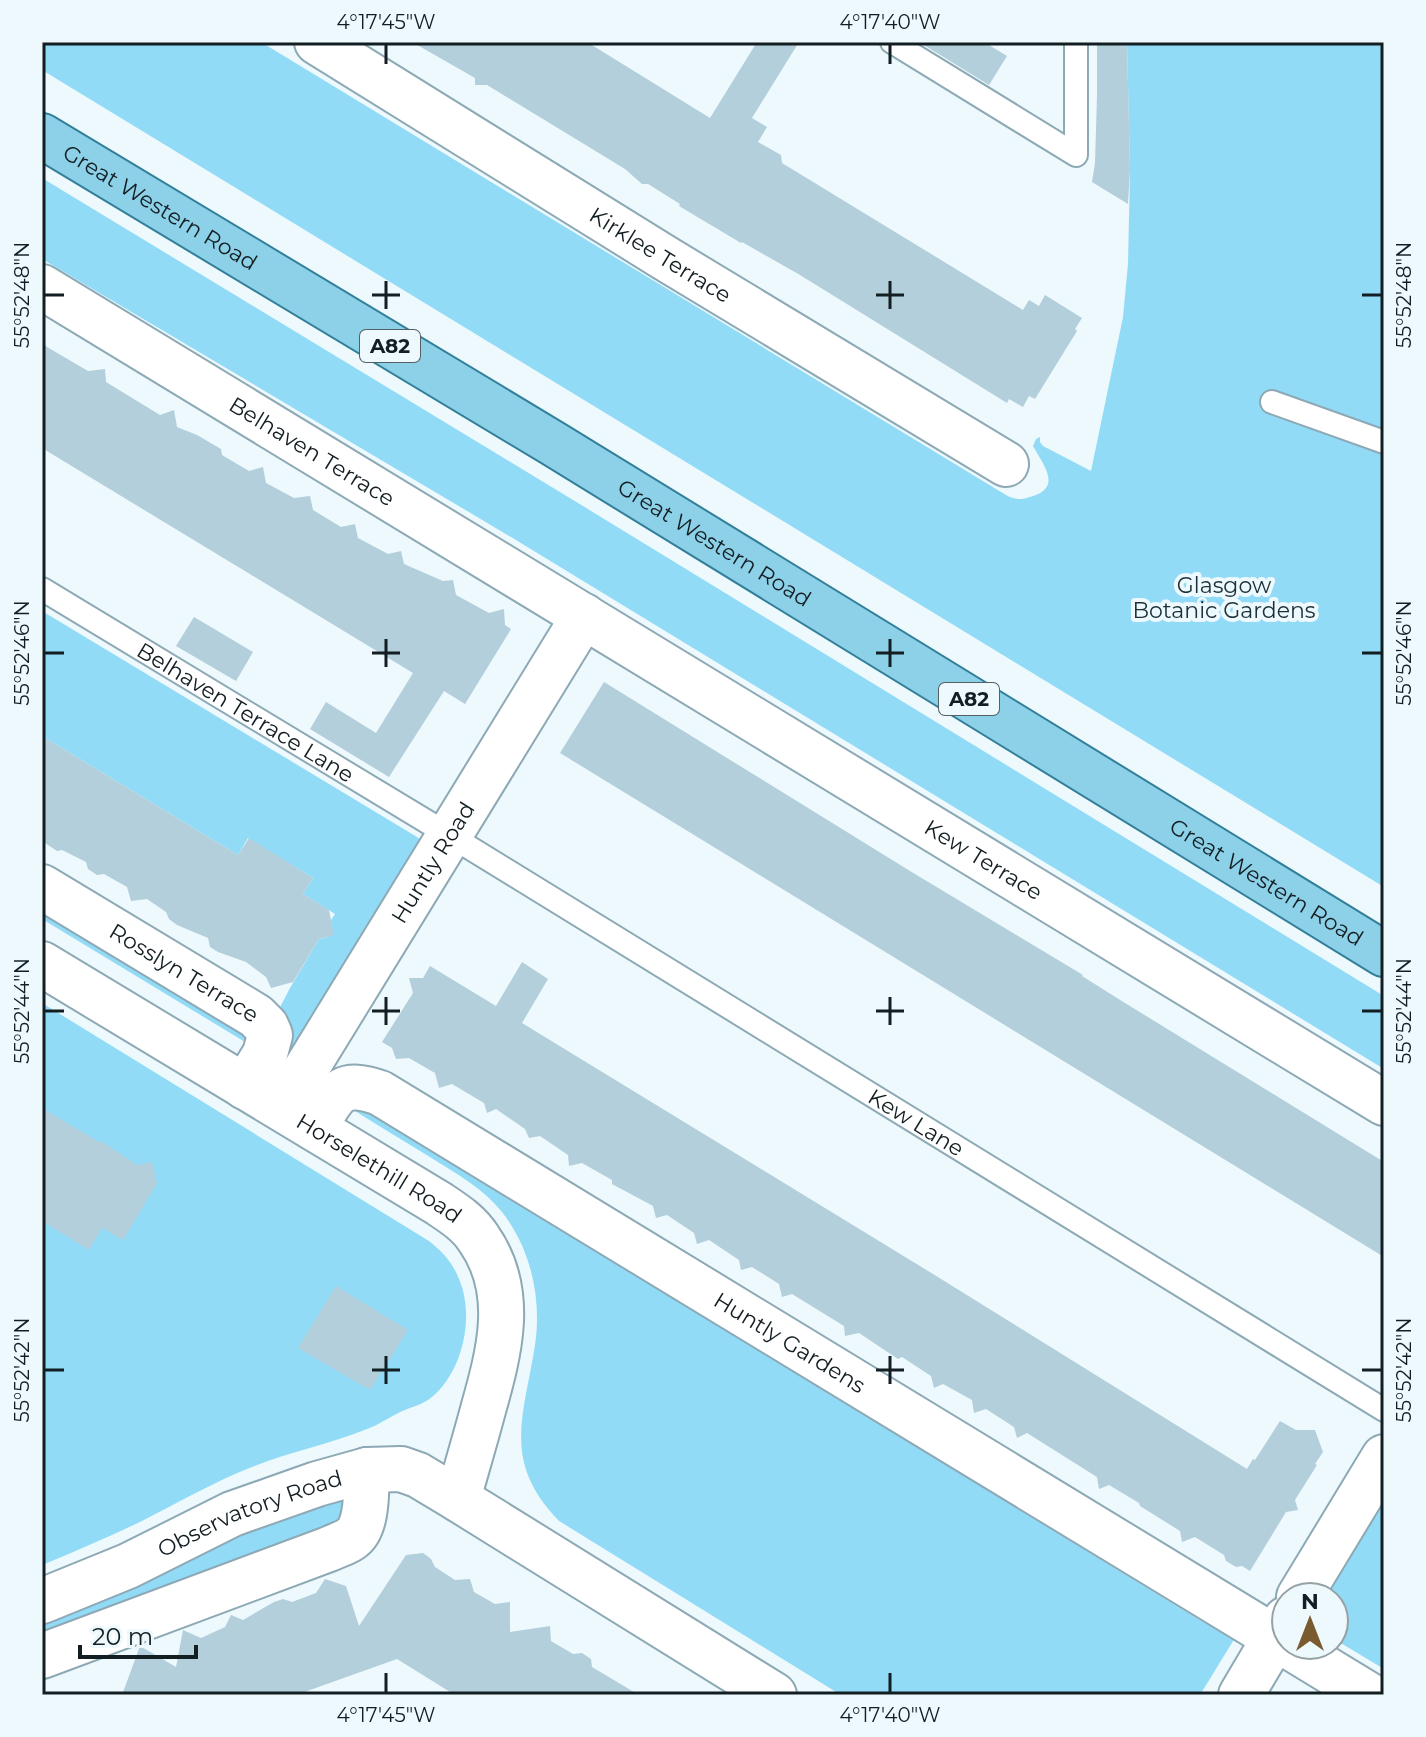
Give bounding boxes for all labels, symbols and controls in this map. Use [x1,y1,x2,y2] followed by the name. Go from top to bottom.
[337,10,435,34] text: 4°17'45"W
[840,10,940,34] text: 4°17'40"W
[58,139,262,276] street label: Great Western Road
[584,201,736,309] street label: Kirklee Terrace
[10,242,34,348] text: 55°52'48"N
[1392,242,1416,348] text: 55°52'48"N
[360,330,420,362] road number: A82
[224,391,399,512] street label: Belhaven Terrace
[613,473,816,613] street label: Great Western Road
[1132,572,1316,624] park label: Glasgow Botanic Gardens
[10,600,34,706] text: 55°52'46"N
[1392,600,1416,706] text: 55°52'46"N
[132,637,359,788] street label: Belhaven Terrace Lane
[939,683,999,715] road number: A82
[386,797,481,929] street label: Huntly Road
[1165,813,1368,952] street label: Great Western Road
[919,814,1047,906] street label: Kew Terrace
[104,918,263,1028] street label: Rosslyn Terrace
[10,958,34,1064] text: 55°52'44"N
[1392,958,1416,1064] text: 55°52'44"N
[863,1083,969,1162] street label: Kew Lane
[291,1108,467,1229] street label: Horselethill Road
[709,1287,870,1399] street label: Huntly Gardens
[10,1318,34,1422] text: 55°52'42"N
[1392,1318,1416,1422] text: 55°52'42"N
[153,1465,345,1563] street label: Observatory Road
[1270,1581,1350,1661] north arrow
[1301,1588,1319,1615] text: N
[80,1609,196,1659] scale bar
[92,1622,153,1651] text: 20 m
[337,1703,435,1727] text: 4°17'45"W
[840,1703,940,1727] text: 4°17'40"W

